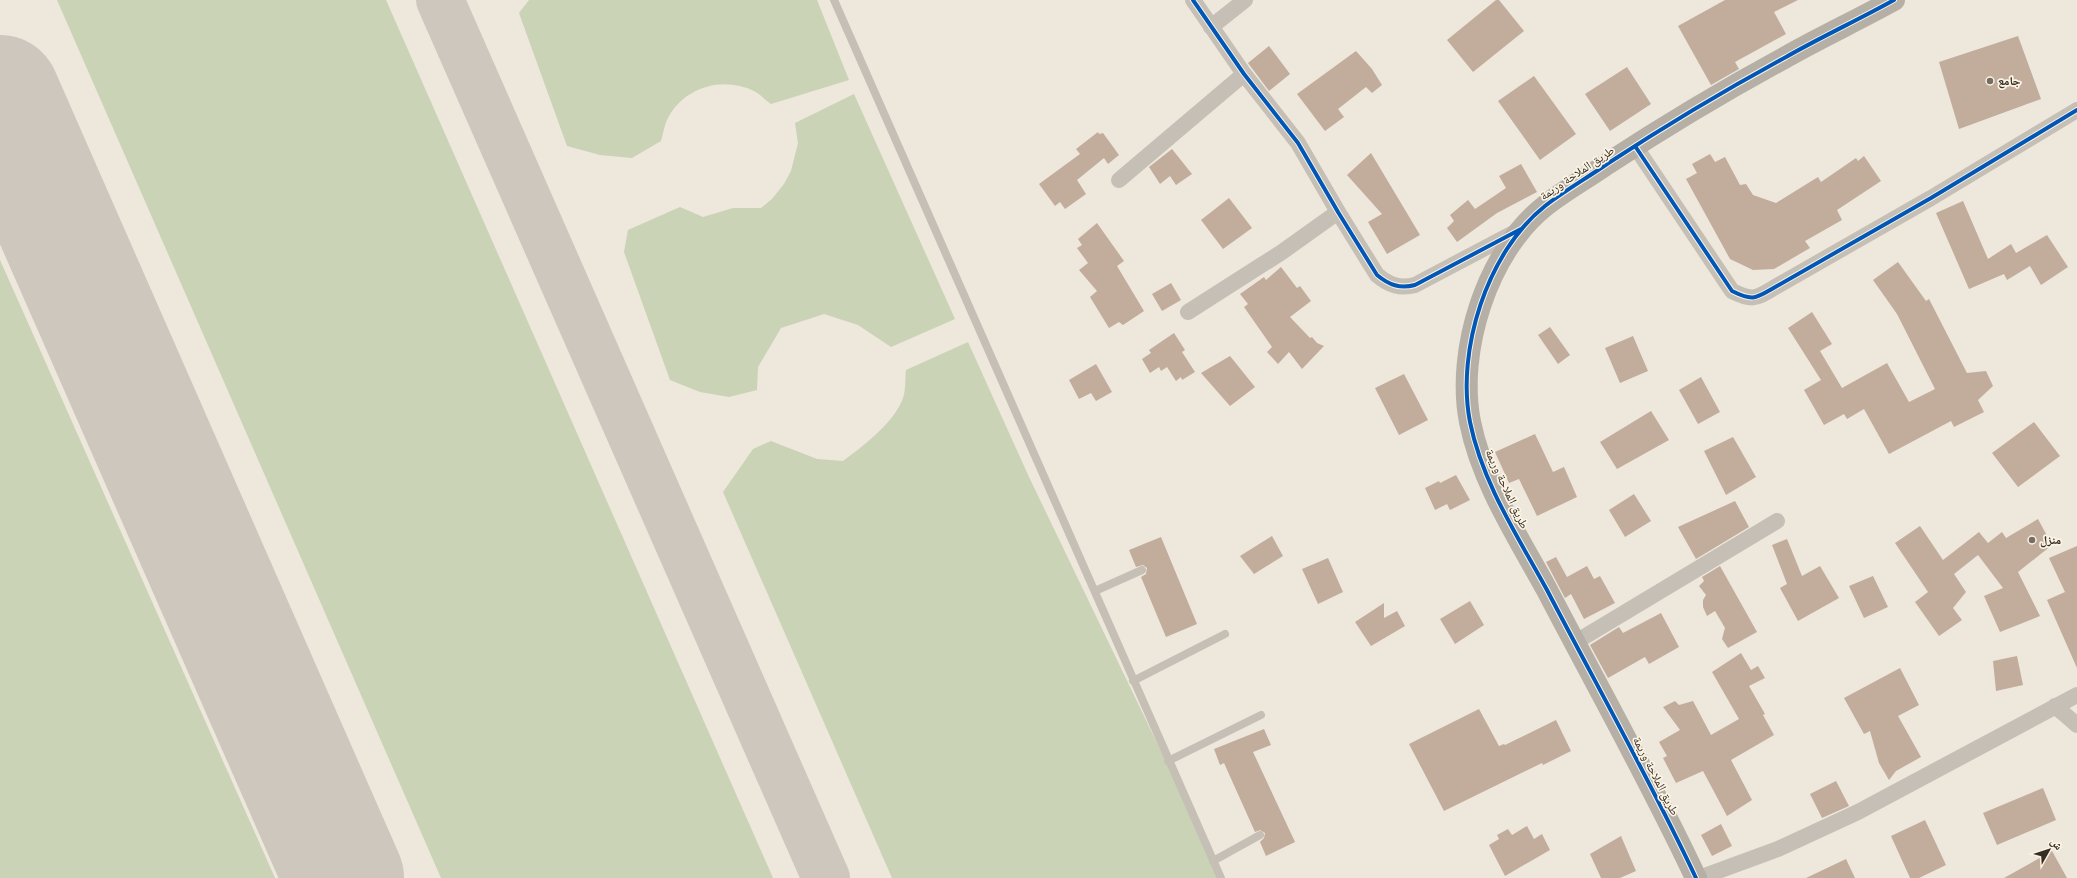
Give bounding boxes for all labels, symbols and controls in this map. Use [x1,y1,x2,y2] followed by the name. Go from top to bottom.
[1998,74,2021,89] place label: جامع
[1985,76,1995,86] marker: جامع
[1537,143,1617,203] street label: طريق الملاحة وريمة
[1482,447,1532,531] street label: طريق الملاحة وريمة
[2040,533,2062,548] place label: منزل
[2027,535,2037,545] marker: منزل
[1630,734,1682,818] street label: طريق الملاحة وريمة
[2029,830,2069,870] north arrow
[2047,835,2065,854] text: ش

